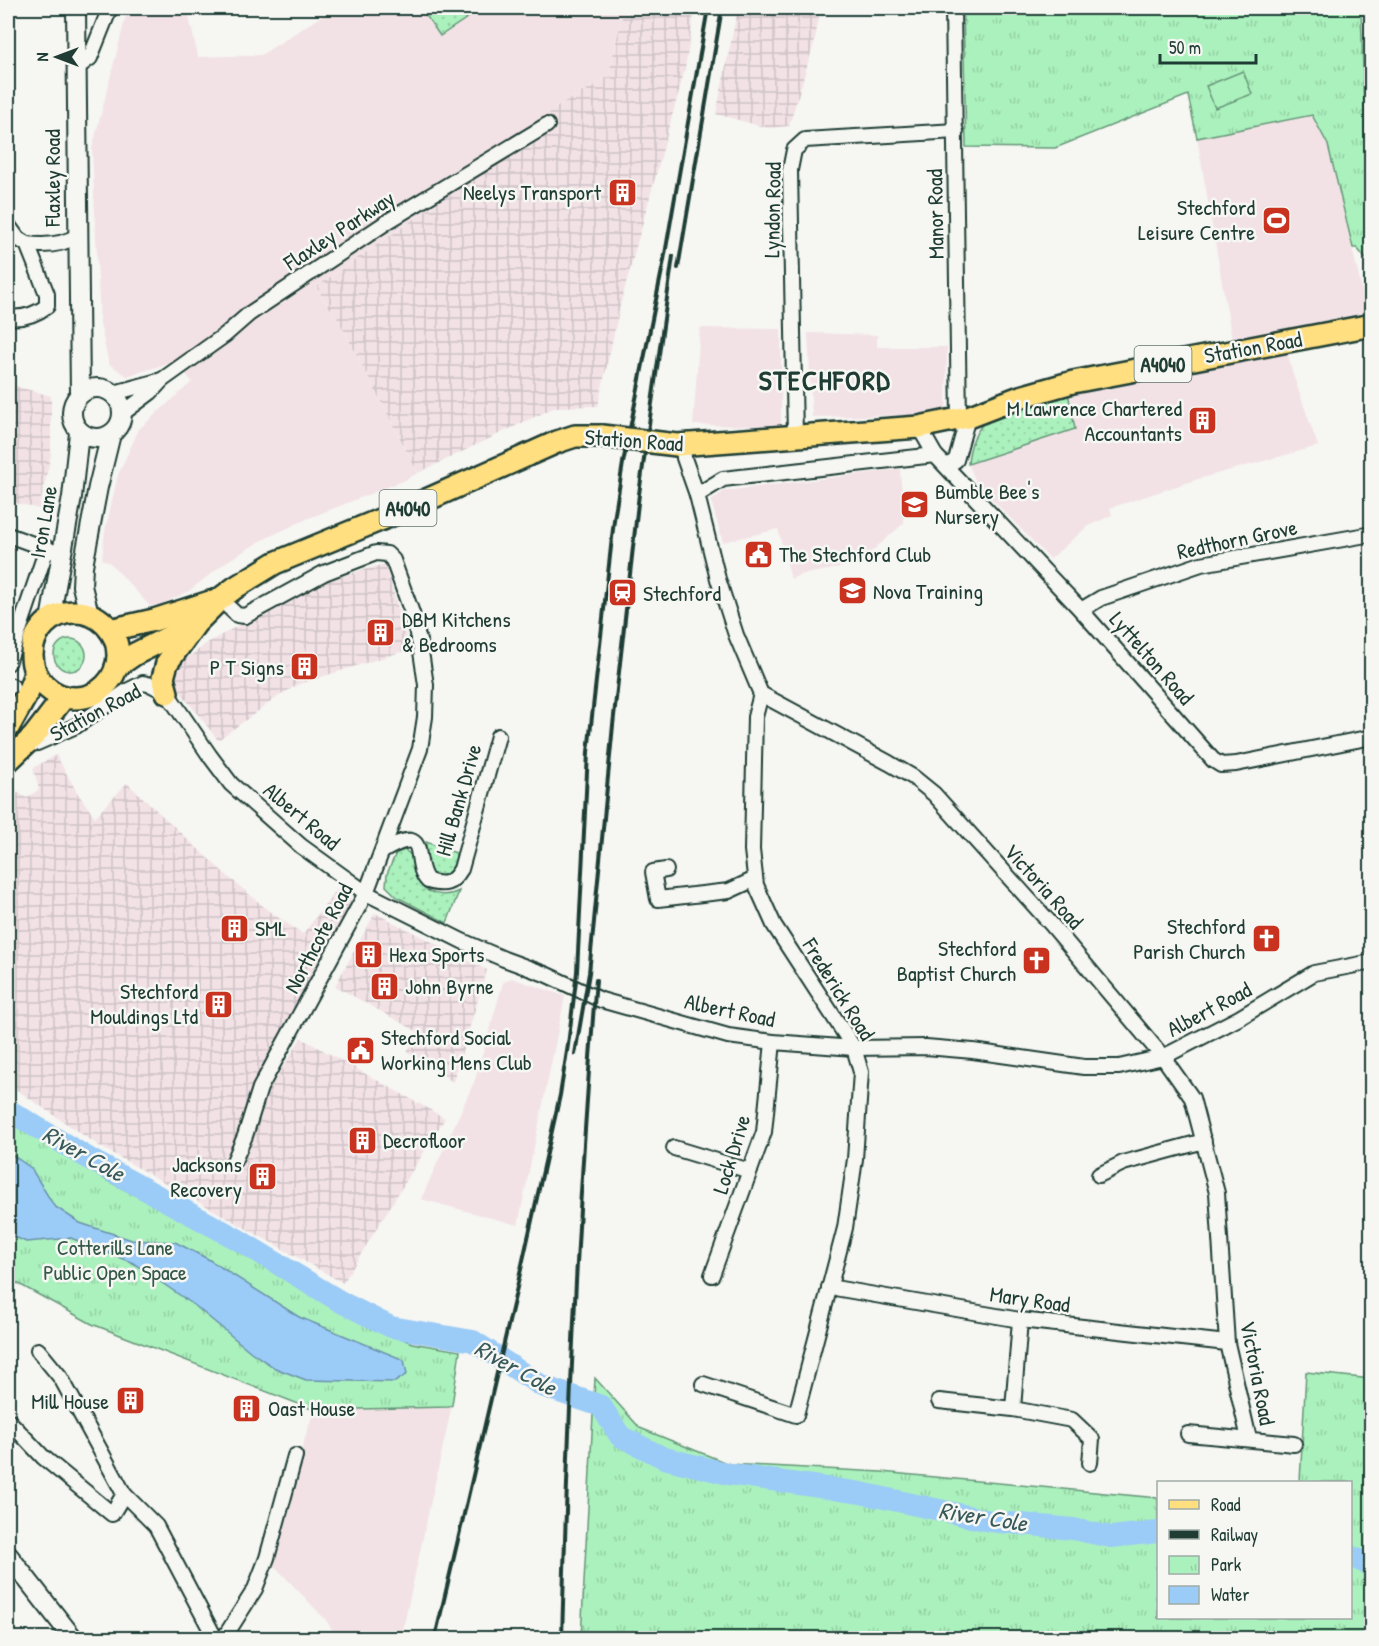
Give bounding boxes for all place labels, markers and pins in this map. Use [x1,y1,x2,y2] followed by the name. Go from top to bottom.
[606,176,638,208] building icon: Neelys Transport
[463,177,601,207] place label: Neelys Transport
[1138,192,1255,247] place label: Stechford Leisure Centre
[1260,204,1292,236] sports icon: Stechford Leisure Centre
[1007,393,1182,448] place label: M Lawrence Chartered Accountants
[1187,405,1219,437] building icon: M Lawrence Chartered Accountants
[935,476,1039,531] place label: Bumble Bee's Nursery
[898,488,930,520] school or university icon: Bumble Bee's Nursery
[742,538,774,570] public building icon: The Stechford Club
[779,539,931,569] place label: The Stechford Club
[836,575,868,607] school or university icon: Nova Training
[873,576,983,606] place label: Nova Training
[606,577,638,609] station icon: Stechford
[643,578,721,608] place label: Stechford
[402,604,511,659] place label: DBM Kitchens & Bedrooms
[365,616,397,648] building icon: DBM Kitchens & Bedrooms
[289,651,321,683] building icon: P T Signs
[210,652,284,682] place label: P T Signs
[1133,911,1245,966] place label: Stechford Parish Church
[218,912,250,944] building icon: SML
[255,913,286,943] place label: SML
[1250,923,1282,955] church icon: Stechford Parish Church
[897,933,1016,988] place label: Stechford Baptist Church
[352,938,384,970] building icon: Hexa Sports
[389,939,484,969] place label: Hexa Sports
[1021,945,1053,977] church icon: Stechford Baptist Church
[368,970,400,1002] building icon: John Byrne
[405,971,494,1001] place label: John Byrne
[90,976,198,1031] place label: Stechford Mouldings Ltd
[203,988,235,1020] building icon: Stechford Mouldings Ltd
[381,1022,532,1077] place label: Stechford Social Working Mens Club
[344,1034,376,1066] public building icon: Stechford Social Working Mens Club
[346,1124,378,1156] building icon: Decrofloor
[383,1125,466,1155] place label: Decrofloor
[171,1149,242,1204] place label: Jacksons Recovery
[247,1161,279,1193] building icon: Jacksons Recovery
[114,1385,146,1417] building icon: Mill House
[31,1386,109,1416] place label: Mill House
[231,1392,263,1424] building icon: Oast House
[268,1393,355,1423] place label: Oast House

